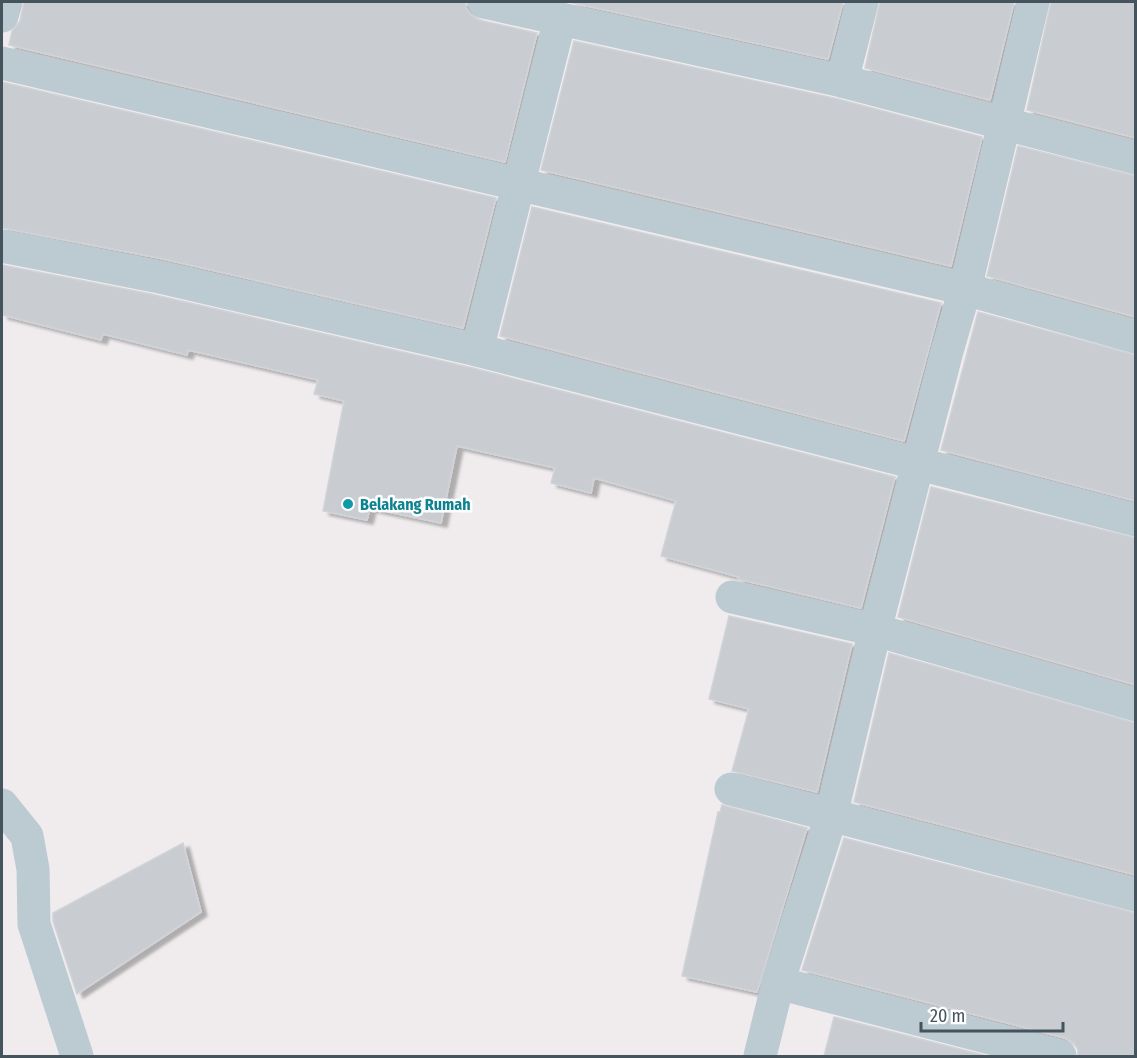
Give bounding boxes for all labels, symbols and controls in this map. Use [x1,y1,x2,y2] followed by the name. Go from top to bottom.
[360,495,471,514] place label: Belakang Rumah
[341,497,355,511] marker: Belakang Rumah
[921,995,1064,1033] scale bar
[930,1005,965,1027] text: 20 m

